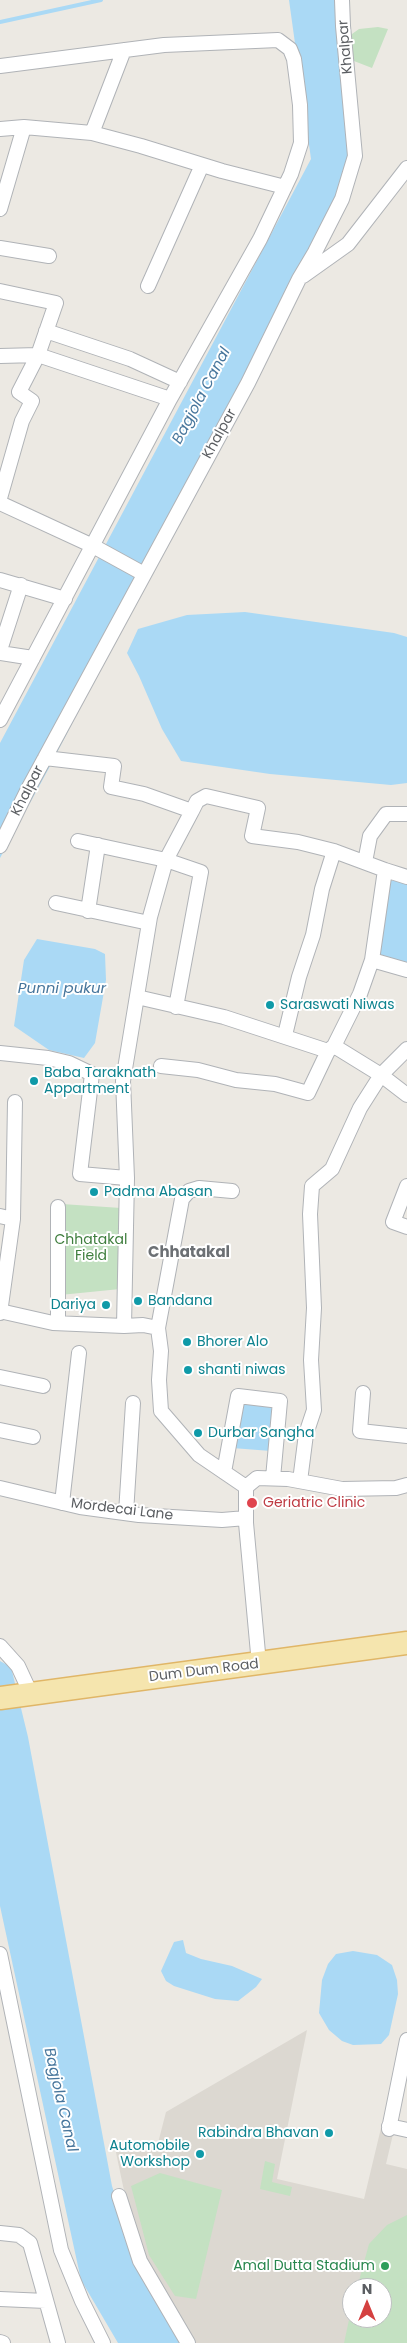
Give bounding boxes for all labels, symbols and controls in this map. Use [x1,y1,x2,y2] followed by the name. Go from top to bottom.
[335,19,357,75] street label: Khalpar
[169,345,235,447] water label: Bagjola Canal
[199,406,241,462] street label: Khalpar
[8,763,48,819] street label: Khalpar
[18,980,106,998] water label: Punni pukur
[280,997,394,1013] place label: Saraswati Niwas
[264,999,276,1011] marker: Saraswati Niwas
[44,1065,156,1098] place label: Baba Taraknath Appartment
[28,1075,40,1087] marker: Baba Taraknath Appartment
[104,1184,213,1200] place label: Padma Abasan
[88,1186,100,1198] marker: Padma Abasan
[55,1232,127,1264] park label: Chhatakal Field
[148,1244,230,1262] district label: Chhatakal
[148,1293,212,1309] place label: Bandana
[132,1295,144,1307] marker: Bandana
[51,1297,96,1313] place label: Dariya
[100,1299,112,1311] marker: Dariya
[197,1334,268,1350] place label: Bhorer Alo
[181,1336,193,1348] marker: Bhorer Alo
[198,1362,286,1378] place label: shanti niwas
[182,1364,194,1376] marker: shanti niwas
[208,1425,314,1441] place label: Durbar Sangha
[192,1427,204,1439] marker: Durbar Sangha
[70,1495,174,1525] street label: Mordecai Lane
[263,1495,365,1511] place label: Geriatric Clinic
[245,1496,259,1510] marker: Geriatric Clinic
[148,1656,260,1686] street label: Dum Dum Road
[39,2046,81,2154] water label: Bagjola Canal
[198,2125,319,2141] place label: Rabindra Bhavan
[323,2127,335,2139] marker: Rabindra Bhavan
[109,2138,190,2170] place label: Automobile Workshop
[194,2148,206,2160] marker: Automobile Workshop
[233,2258,375,2274] place label: Amal Dutta Stadium
[379,2260,391,2272] marker: Amal Dutta Stadium
[342,2278,392,2328] north arrow
[362,2279,372,2299] text: N

